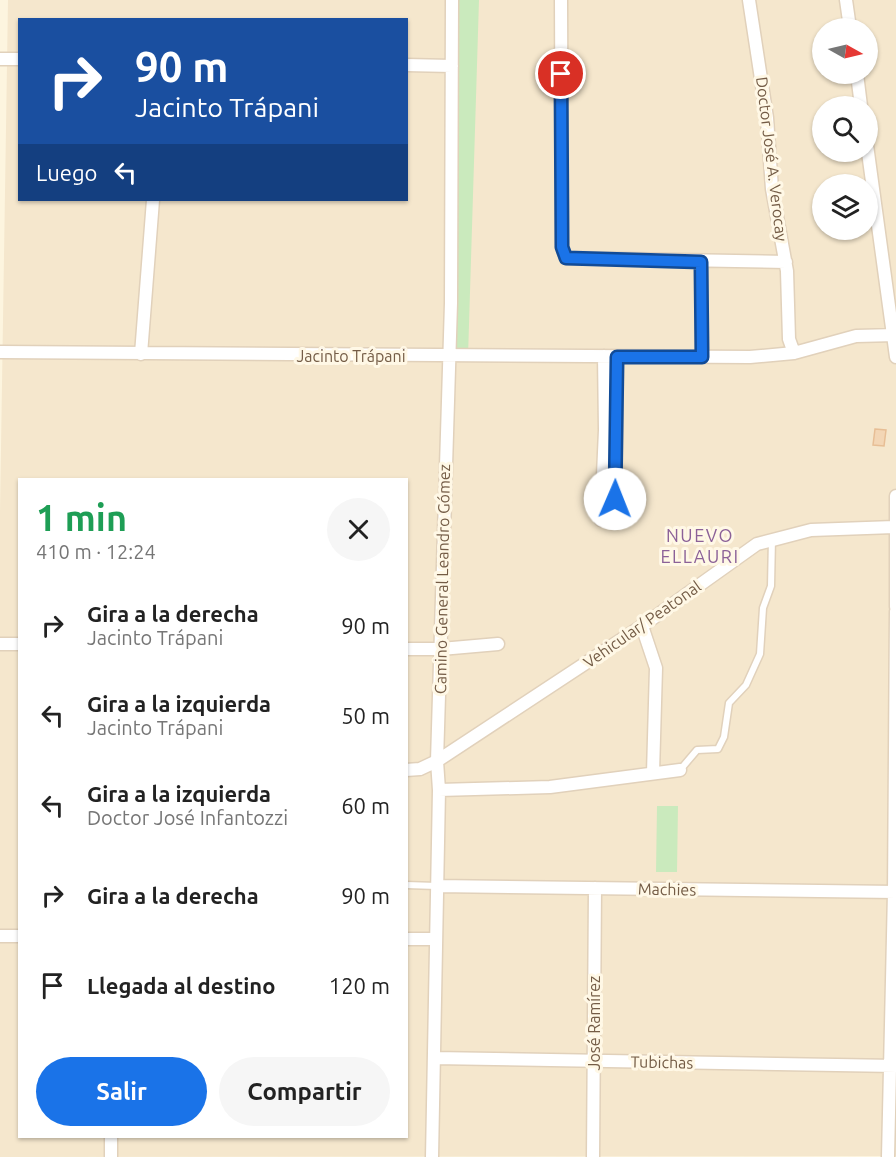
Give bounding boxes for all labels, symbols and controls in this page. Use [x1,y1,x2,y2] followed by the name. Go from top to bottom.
[812,18,878,84] north arrow
[812,18,878,240] map controls
[36,42,114,120] icon: right
[135,43,229,90] text: 90 m
[535,48,586,99] pin
[544,57,577,90] icon: arrive
[753,76,791,243] street label: Doctor José A. Verocay
[135,92,319,122] text: Jacinto Trápani
[812,96,878,162] button: search
[109,156,142,189] icon: left
[36,160,97,185] text: Luego
[812,174,878,240] button: layers
[296,347,406,365] street label: Jacinto Trápani
[431,464,453,694] street label: Camino General Leandro Gómez
[583,467,647,531] position arrow
[36,497,127,538] text: 1 min
[327,498,390,561] button: close
[660,525,740,566] district label: NUEVO ELLAURI
[36,540,156,563] text: 410 m · 12:24
[580,577,704,671] street label: Vehicular/ Peatonal
[87,601,259,626] text: Gira a la derecha
[36,609,69,642] icon: right
[341,613,390,638] text: 90 m
[87,626,223,649] text: Jacinto Trápani
[87,691,271,716] text: Gira a la izquierda
[36,699,69,732] icon: left
[341,703,390,728] text: 50 m
[87,716,223,739] text: Jacinto Trápani
[87,781,271,806] text: Gira a la izquierda
[36,789,69,822] icon: left
[341,793,390,818] text: 60 m
[87,806,288,829] text: Doctor José Infantozzi
[36,879,69,912] icon: right
[638,879,696,899] street label: Machies
[87,883,259,908] text: Gira a la derecha
[341,883,390,908] text: 90 m
[36,969,69,1002] icon: arrive
[87,973,275,998] text: Llegada al destino
[329,973,390,998] text: 120 m
[585,976,603,1070] street label: José Ramírez
[631,1052,693,1072] street label: Tubichas
[36,1057,207,1126] button: Salir
[219,1057,390,1126] button: Compartir

